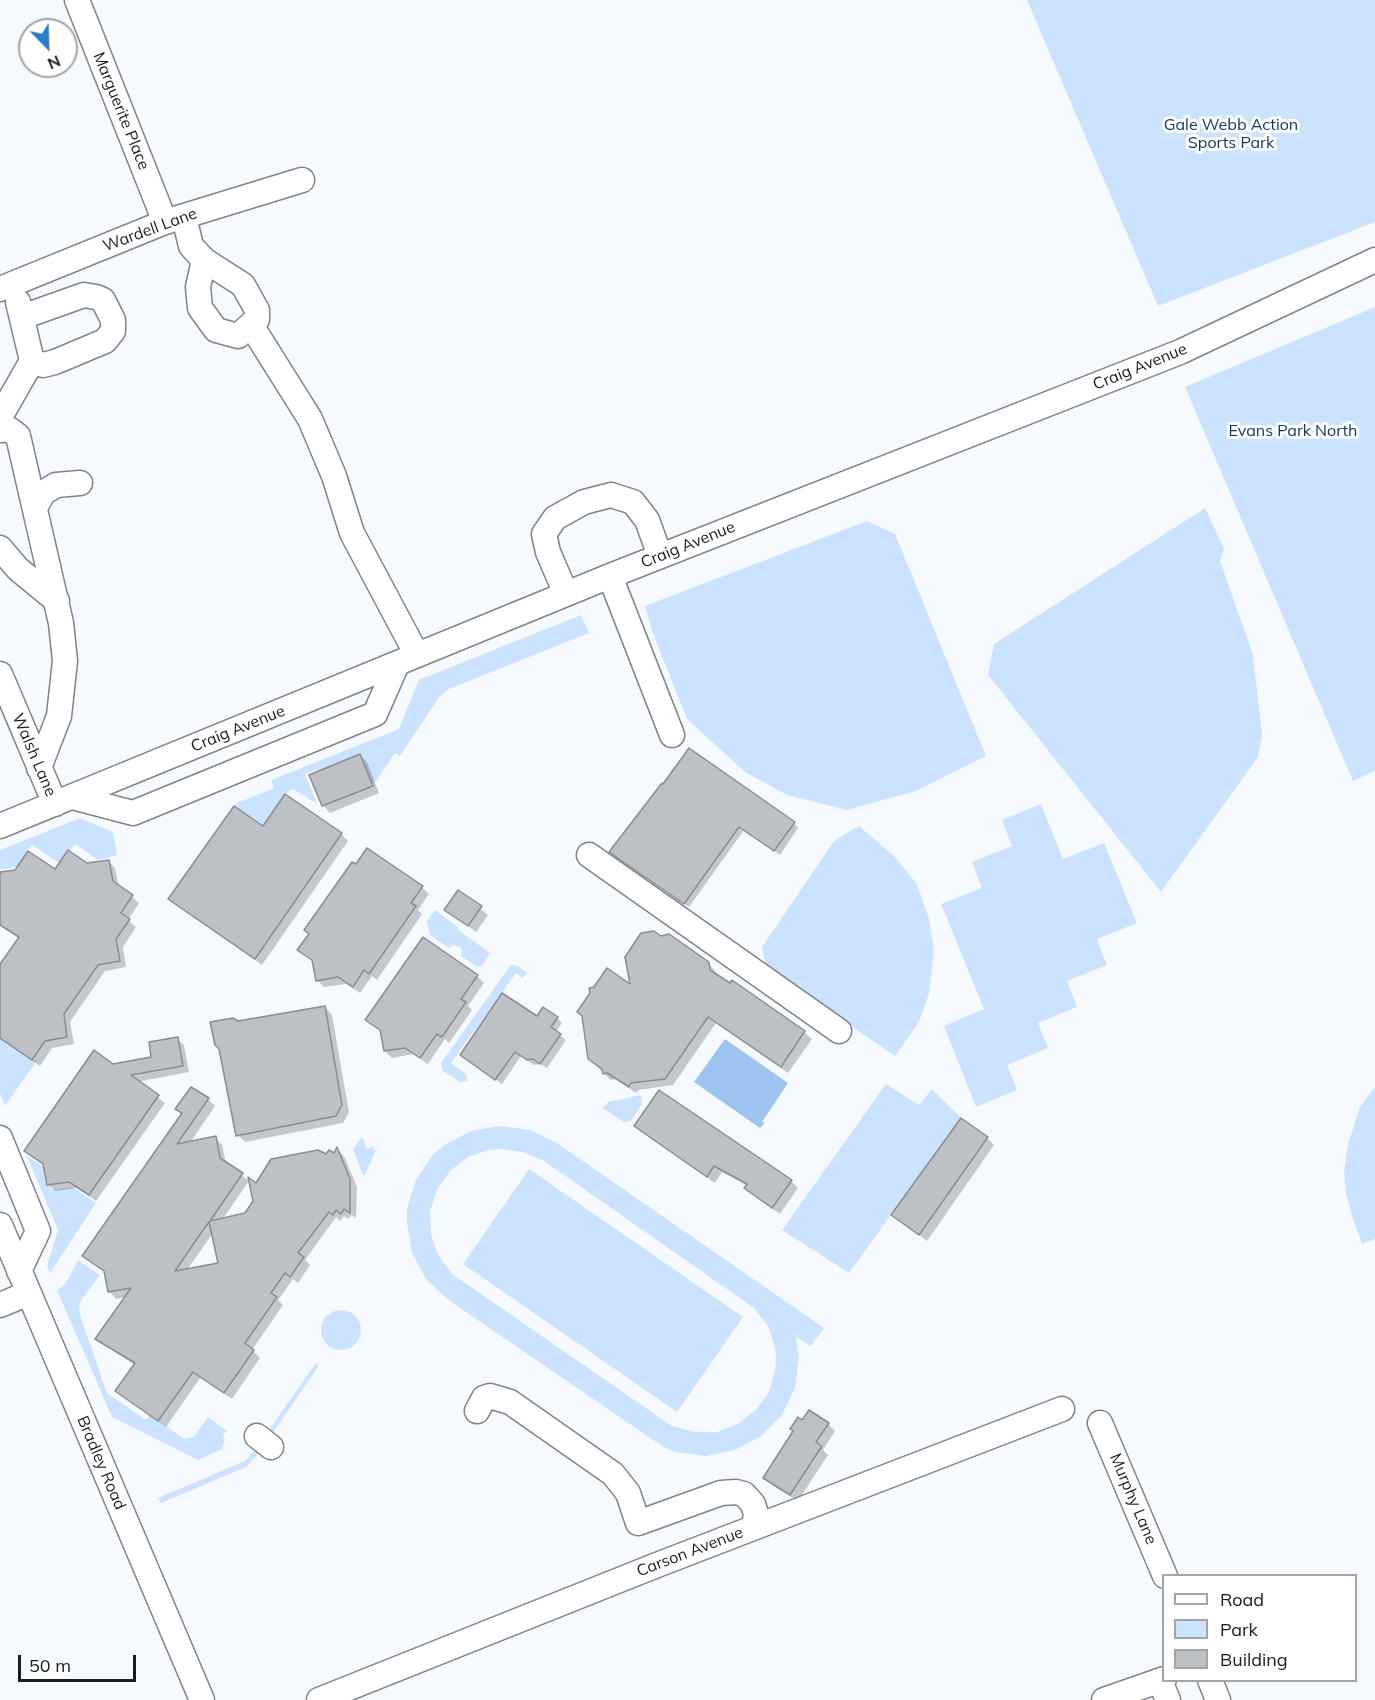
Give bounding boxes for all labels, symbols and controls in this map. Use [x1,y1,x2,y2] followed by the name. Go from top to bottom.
[18,18,78,78] north arrow
[89,49,153,173] street label: Marguerite Place
[45,51,64,74] text: N
[1164,115,1298,153] park label: Gale Webb Action Sports Park
[100,204,200,256] street label: Wardell Lane
[1090,339,1190,395] street label: Craig Avenue
[1229,421,1357,441] park label: Evans Park North
[638,517,738,573] street label: Craig Avenue
[188,701,288,757] street label: Craig Avenue
[8,711,60,799] street label: Walsh Lane
[73,1413,129,1513] street label: Bradley Road
[1105,1451,1161,1547] street label: Murphy Lane
[634,1523,746,1581] street label: Carson Avenue
[1162,1574,1357,1682] legend
[1220,1588,1264,1611] text: Road
[1220,1618,1258,1641] text: Park
[21,1643,140,1681] scale bar
[1220,1648,1288,1671] text: Building
[29,1654,71,1677] text: 50 m

